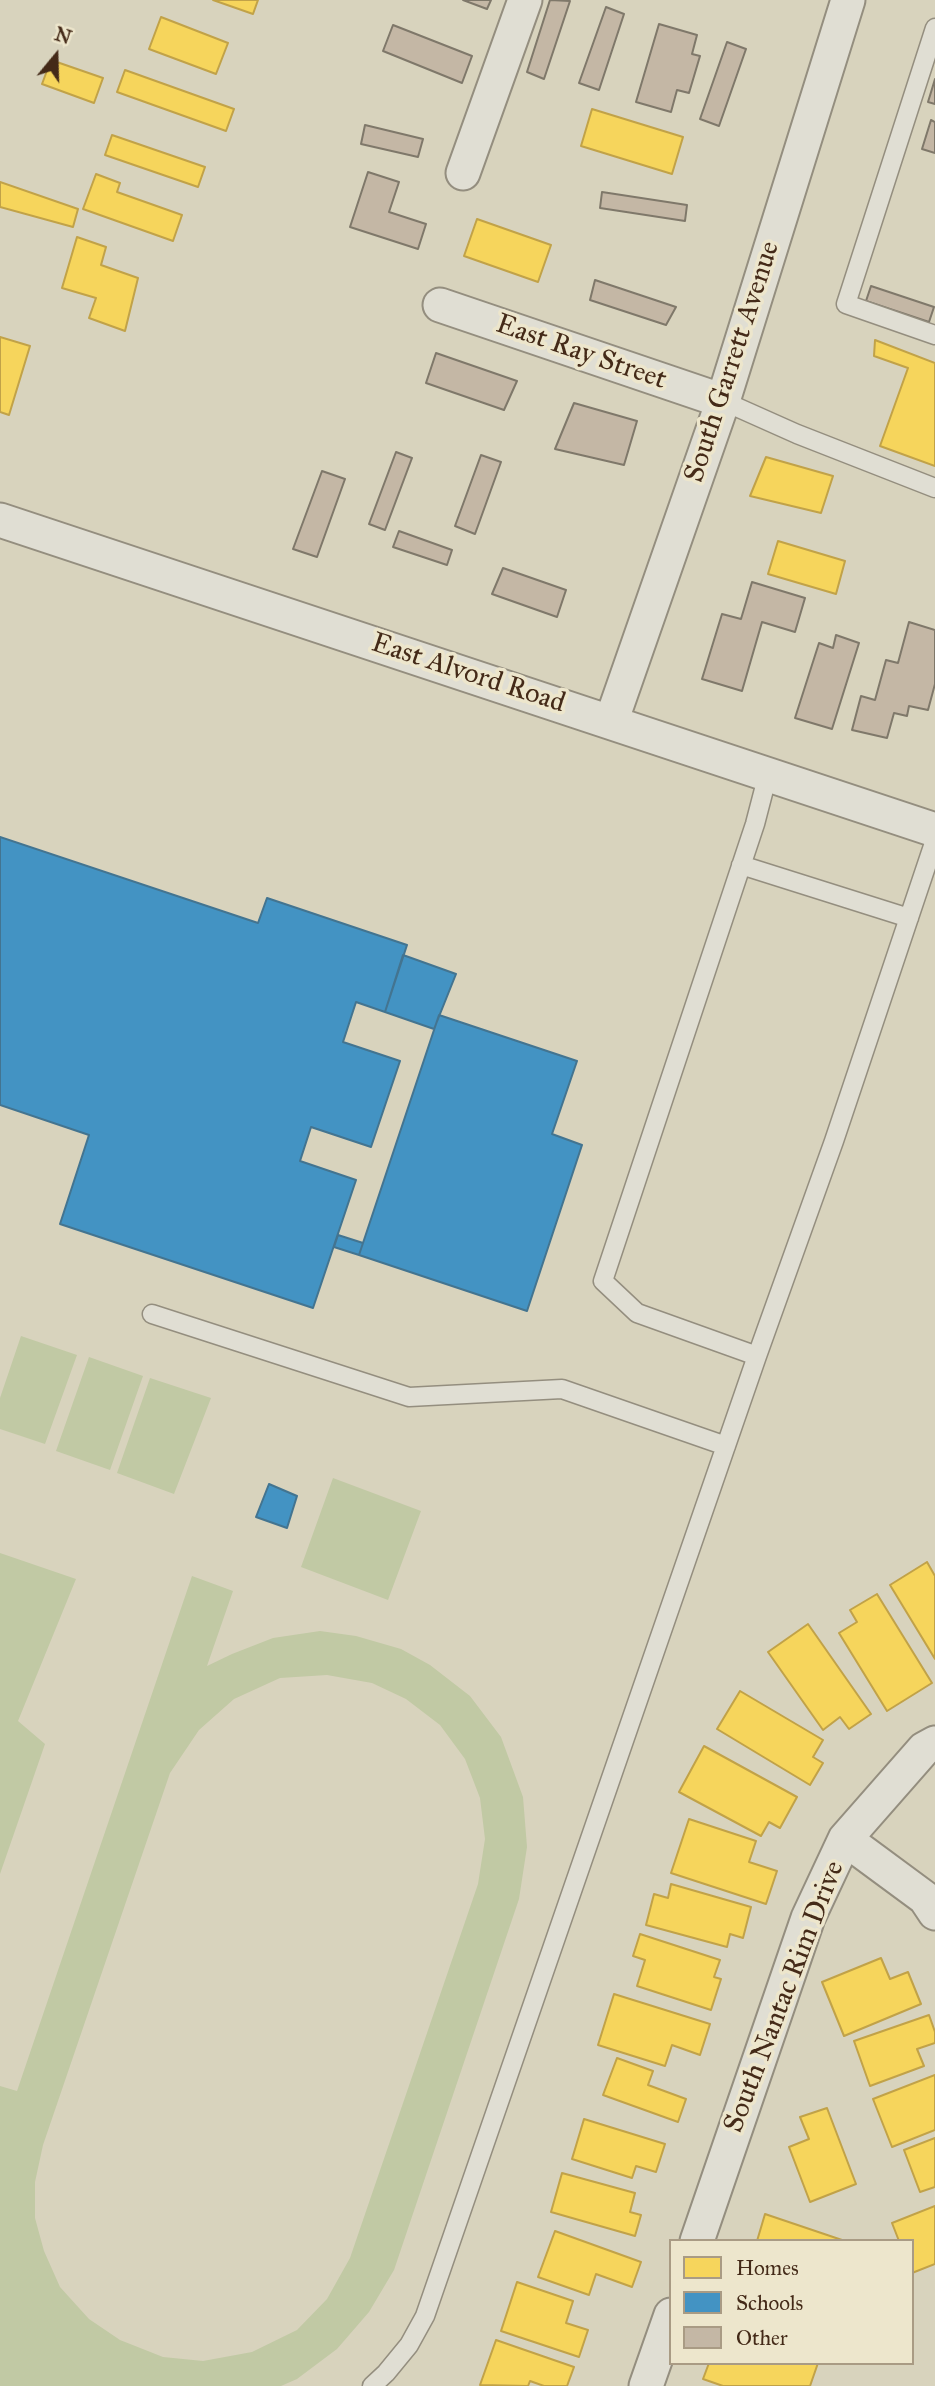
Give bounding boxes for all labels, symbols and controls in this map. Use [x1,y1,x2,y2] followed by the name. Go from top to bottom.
[21,21,91,91] north arrow
[52,22,74,49] text: N
[678,237,788,487] street label: South Garrett Avenue
[491,308,671,398] street label: East Ray Street
[367,627,569,721] street label: East Alvord Road
[718,1857,852,2137] street label: South Nantac Rim Drive
[669,2239,914,2365] legend
[736,2255,799,2281] text: Homes
[736,2290,803,2316] text: Schools
[736,2325,788,2351] text: Other

